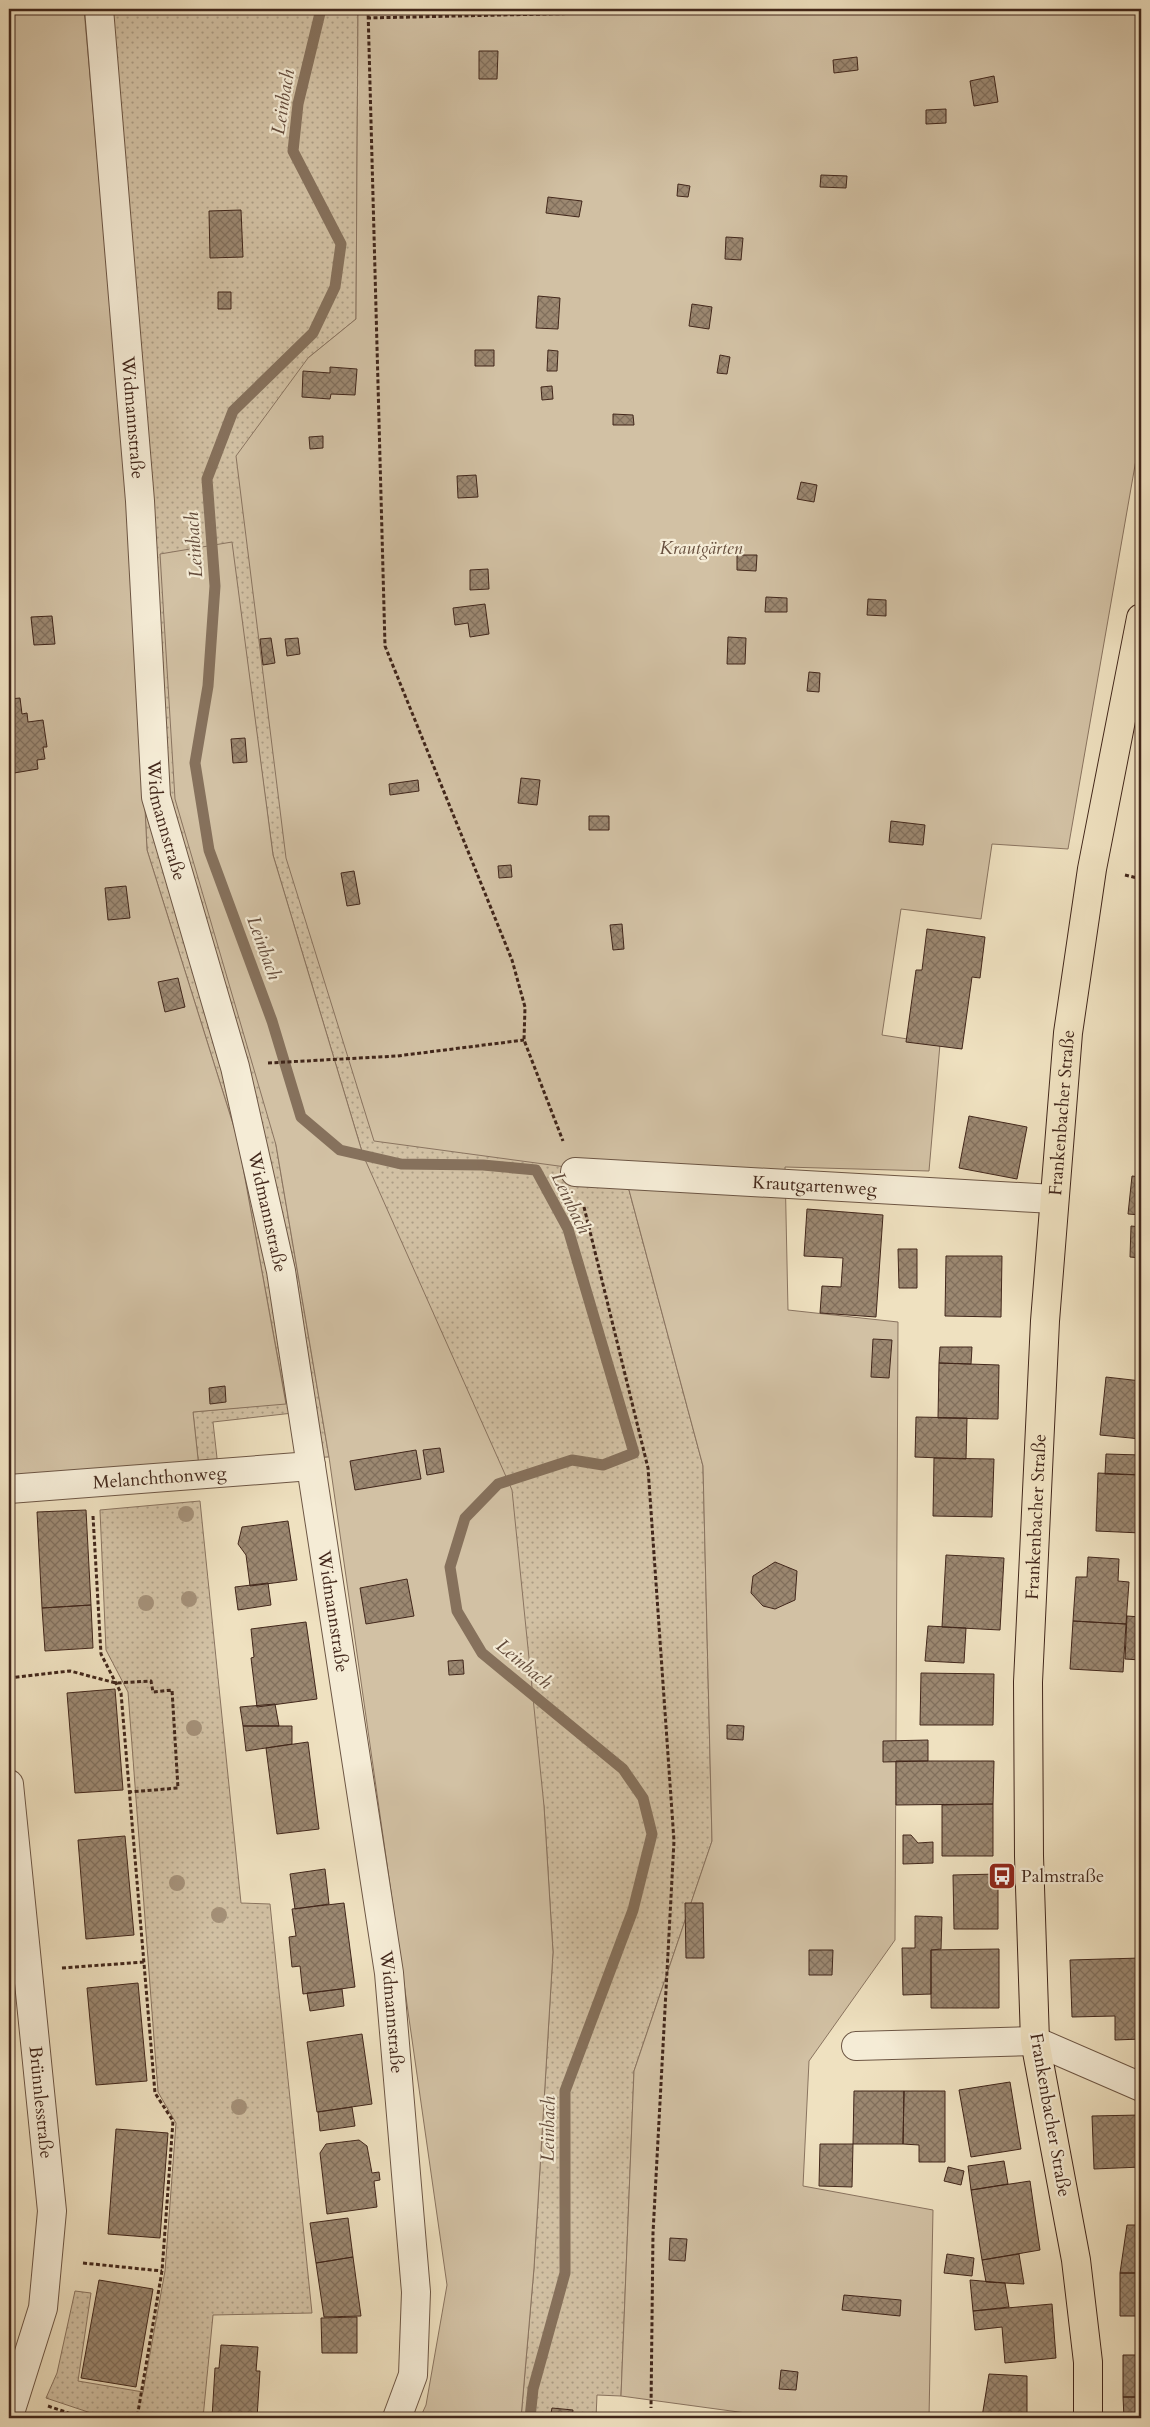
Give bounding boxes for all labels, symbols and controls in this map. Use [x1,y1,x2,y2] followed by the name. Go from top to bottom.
[265,67,301,137] water label: Leinbach
[115,354,151,480] street label: Widmannstraße
[179,511,209,579] water label: Leinbach
[659,536,743,561] park label: Krautgärten
[141,759,192,883] street label: Widmannstraße
[241,913,287,983] water label: Leinbach
[1043,1029,1081,1196] street label: Frankenbacher Straße
[242,1148,293,1275] street label: Widmannstraße
[545,1168,597,1238] water label: Leinbach
[752,1170,878,1202] street label: Krautgartenweg
[1019,1433,1052,1600] street label: Frankenbacher Straße
[92,1460,228,1495] street label: Melanchthonweg
[312,1548,355,1674] street label: Widmannstraße
[490,1633,558,1695] water label: Leinbach
[987,1861,1017,1891] bus stop icon: Palmstraße
[1021,1864,1104,1889] place label: Palmstraße
[373,1948,410,2074] street label: Widmannstraße
[1023,2031,1077,2199] street label: Frankenbacher Straße
[23,2045,59,2160] street label: Brünnlesstraße
[534,2096,562,2162] water label: Leinbach

